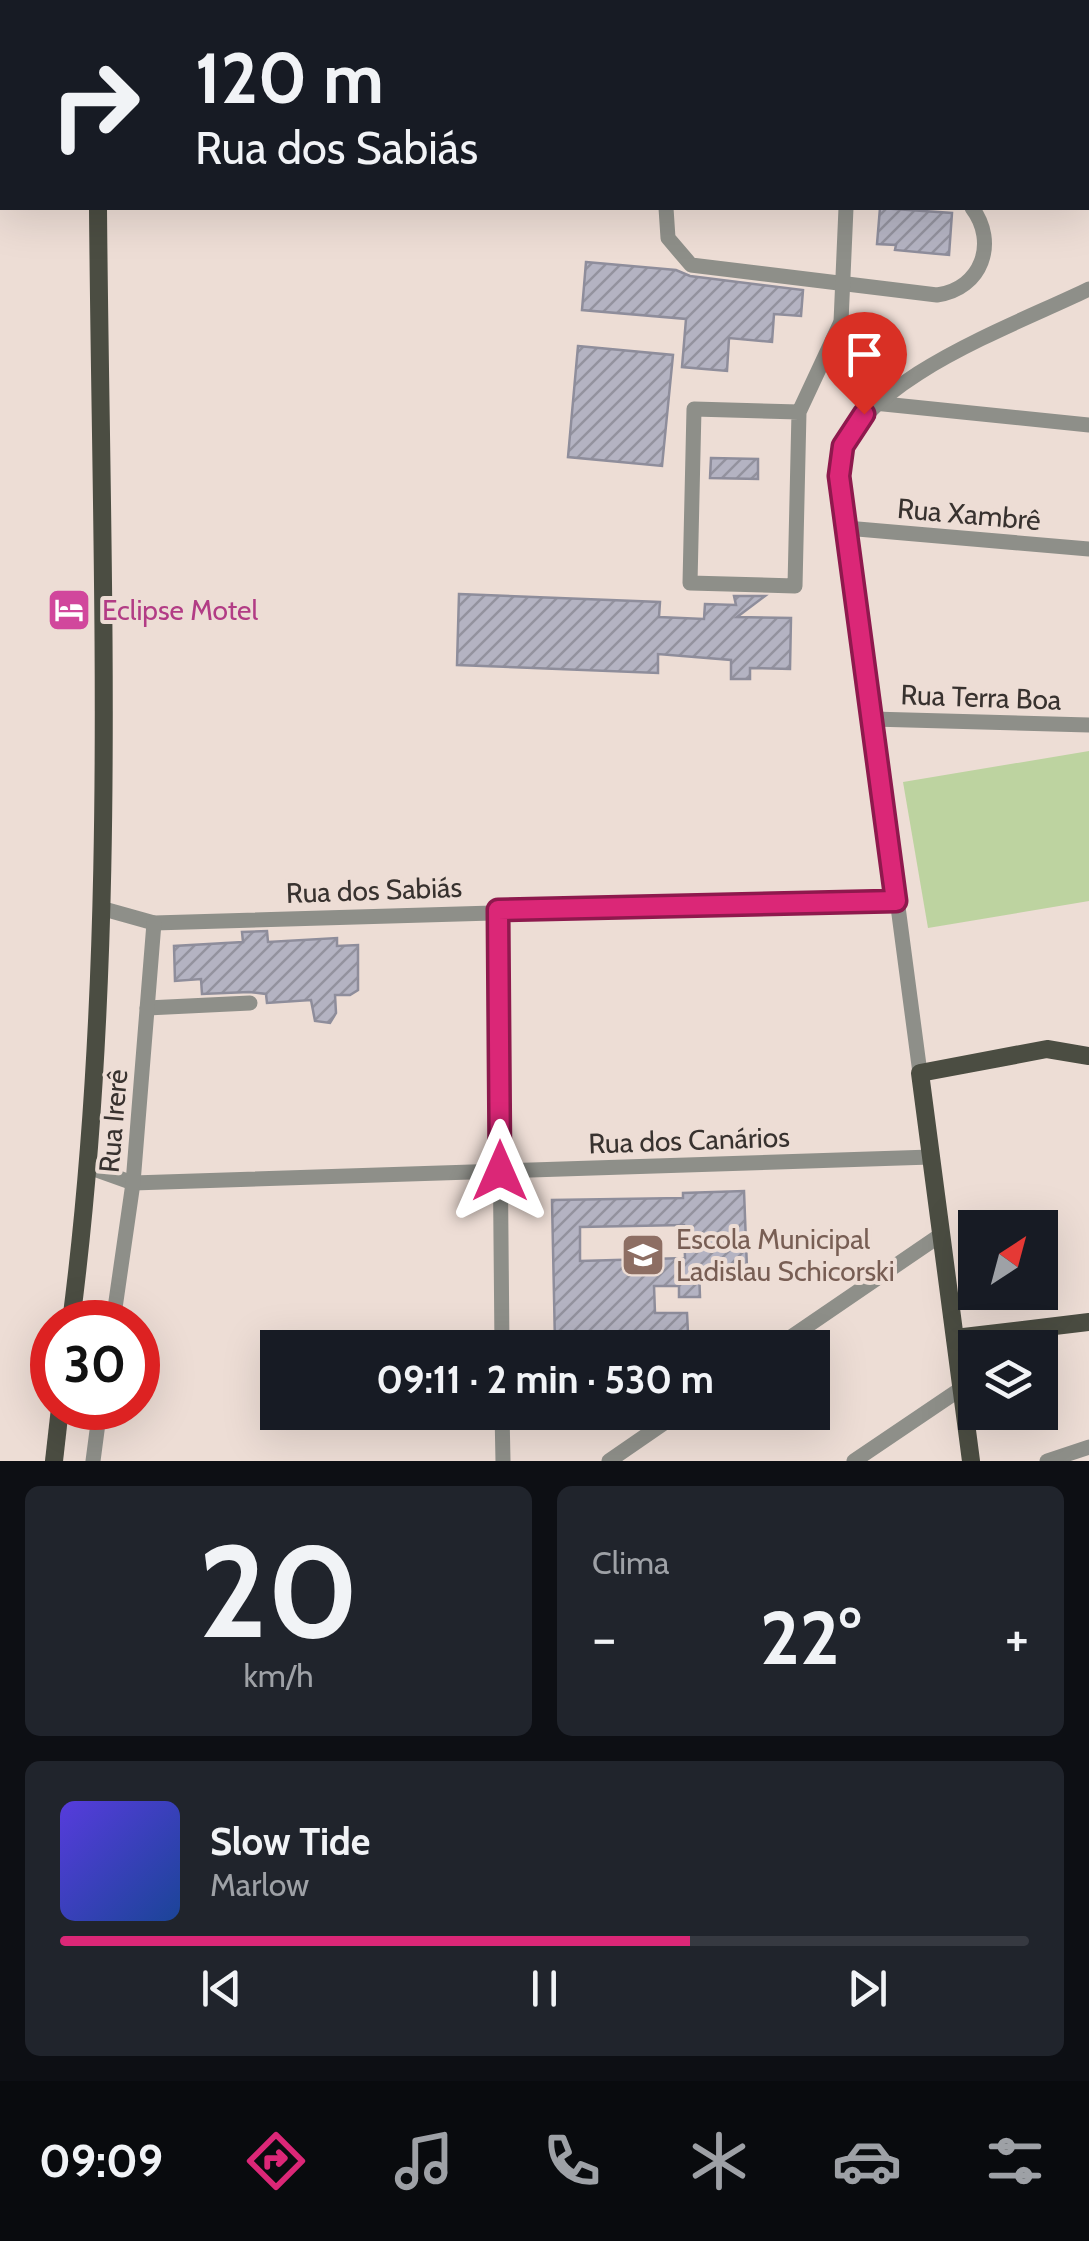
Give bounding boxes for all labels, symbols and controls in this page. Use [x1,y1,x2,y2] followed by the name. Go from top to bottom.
[195,35,384,121] text: 120 m
[30,40,160,170] icon: right
[195,121,478,175] text: Rua dos Sabiás
[822,312,907,415] pin
[837,327,892,382] icon: arrive
[896,491,1042,537] street label: Rua Xambrê
[46,587,92,633] hotel icon: Eclipse Motel
[102,593,258,627] place label: Eclipse Motel
[900,677,1063,717] street label: Rua Terra Boa
[285,870,463,910] street label: Rua dos Sabiás
[92,1068,134,1174] street label: Rua Irerê
[448,1119,552,1223] position arrow
[588,1119,790,1161] street label: Rua dos Canários
[958,1210,1058,1310] north arrow
[958,1210,1058,1430] map controls
[676,1222,895,1288] place label: Escola Municipal Ladislau Schicorski
[620,1232,666,1278] school or university icon: Escola Municipal Ladislau Schicorski
[30,1300,160,1430] speed limit sign: 30
[958,1330,1058,1430] button: layers
[376,1356,714,1403] text: 09:11 · 2 min · 530 m
[198,1512,359,1670] text: 20
[592,1543,669,1582] text: Clima
[760,1592,861,1683] text: 22°
[592,1604,616,1671] text: −
[1005,1604,1029,1671] text: +
[243,1656,314,1695] text: km/h
[210,1818,370,1865] text: Slow Tide
[210,1865,309,1904] text: Marlow
[194,1961,249,2016] icon: previous
[517,1961,572,2016] icon: pause
[840,1961,895,2016] icon: next
[241,2126,311,2196] icon: directions
[389,2126,459,2196] icon: music
[537,2126,607,2196] icon: phone
[684,2126,754,2196] icon: climate
[832,2126,902,2196] icon: car
[980,2126,1050,2196] icon: filters
[39,2134,163,2188] text: 09:09

